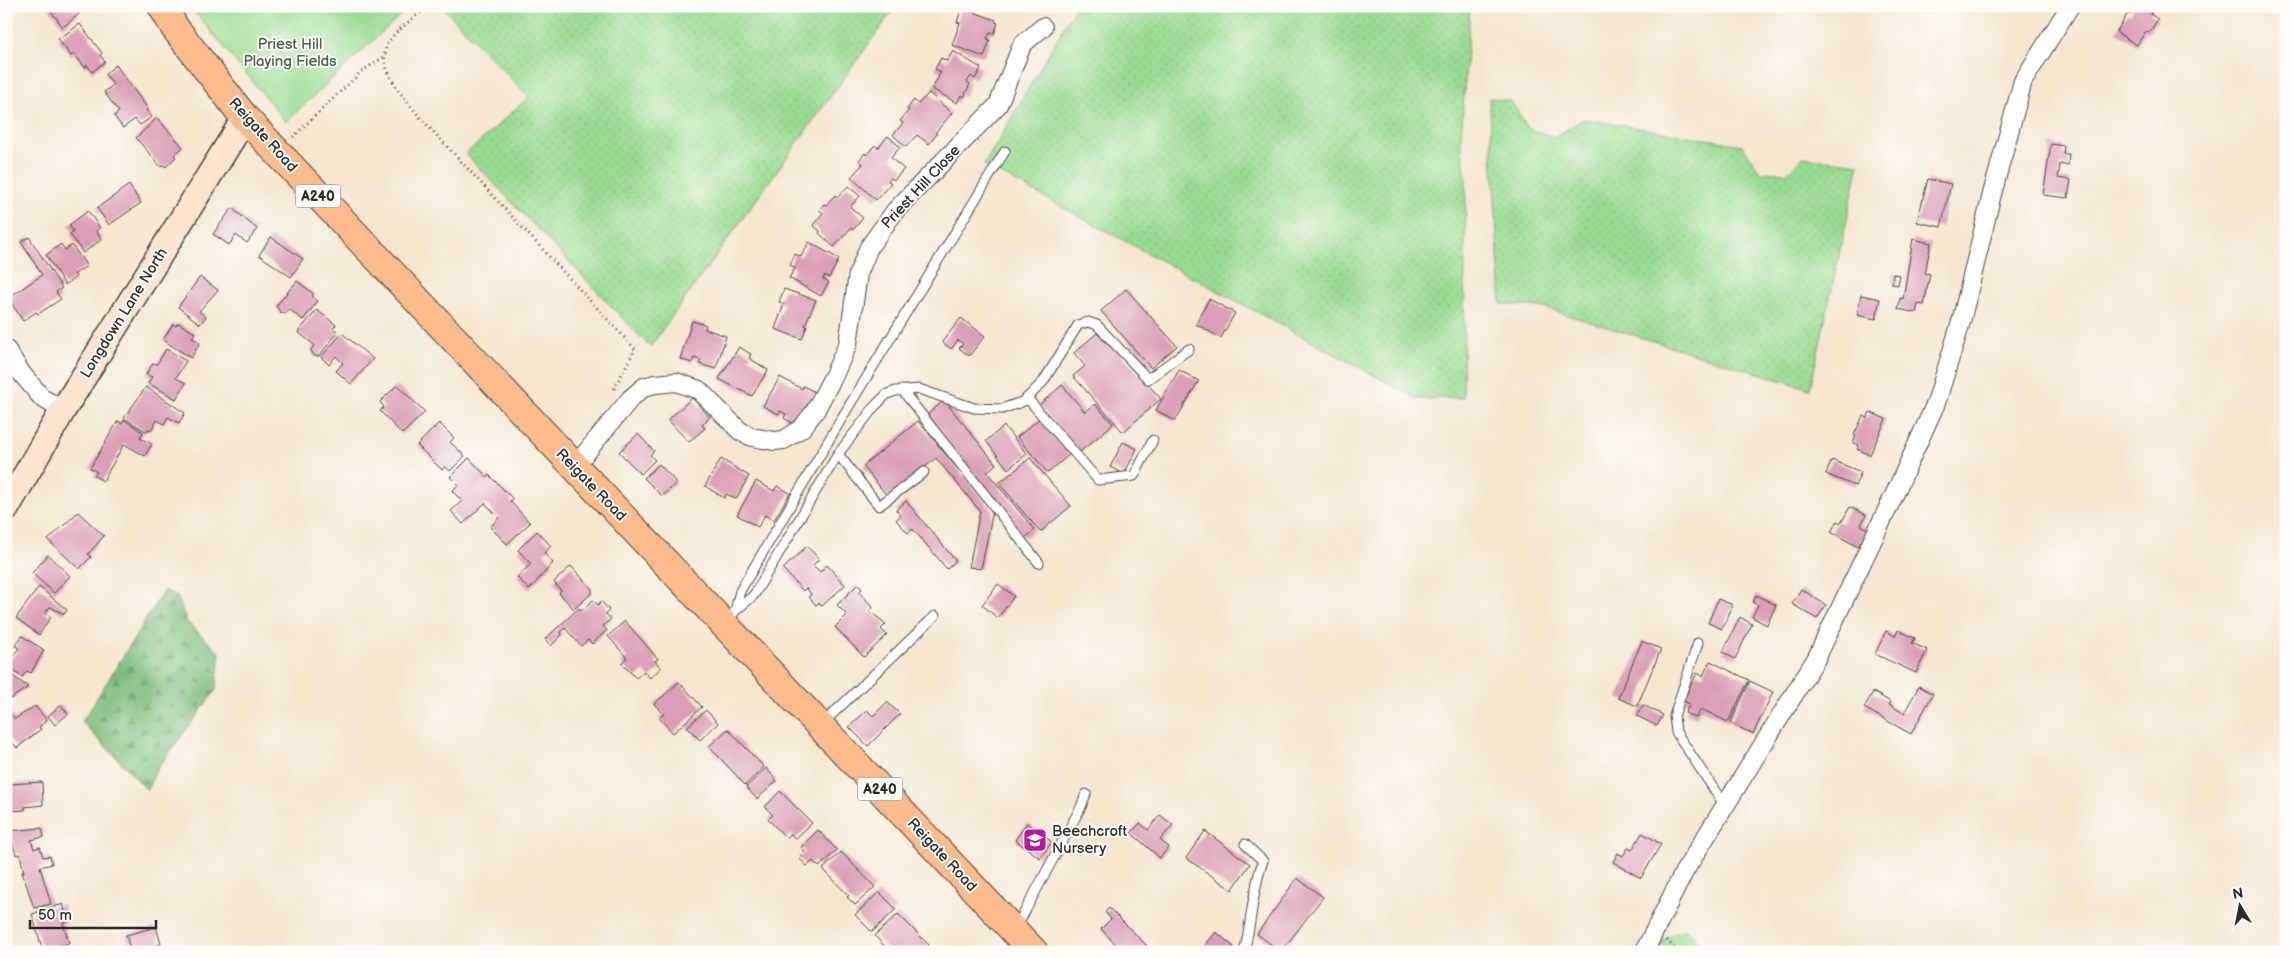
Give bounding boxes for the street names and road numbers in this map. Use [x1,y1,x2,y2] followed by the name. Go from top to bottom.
[225,94,301,176] street label: Reigate Road
[877,141,965,233] street label: Priest Hill Close
[296,185,340,208] road number: A240
[76,244,172,382] street label: Longdown Lane North
[552,445,630,525] street label: Reigate Road
[858,778,902,801] road number: A240
[903,814,981,896] street label: Reigate Road

